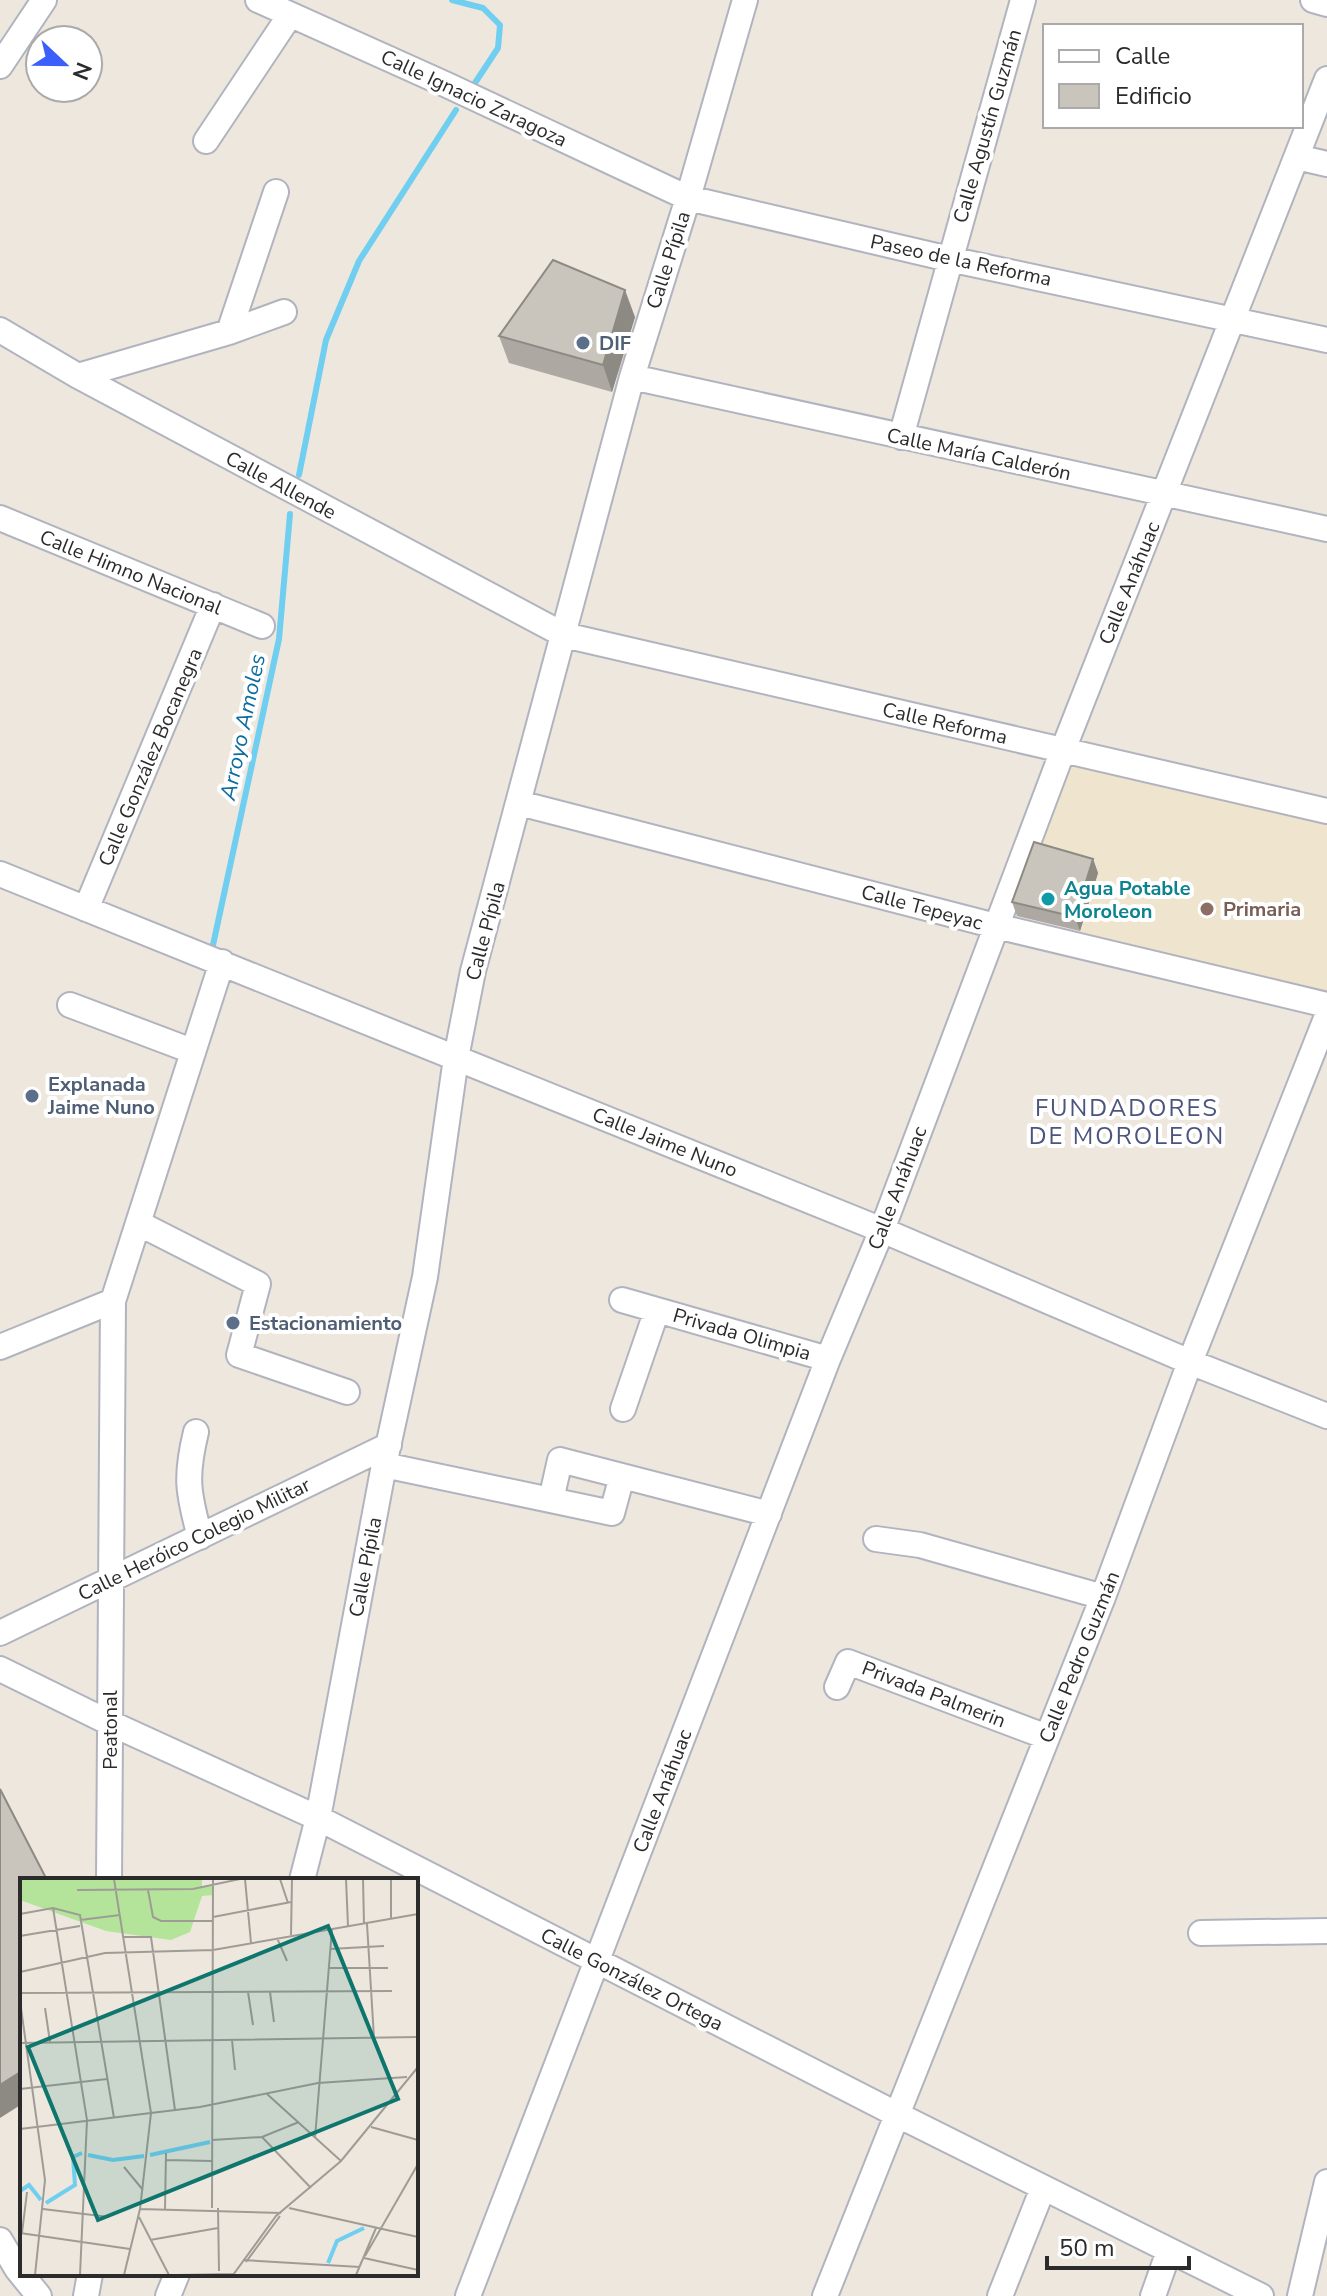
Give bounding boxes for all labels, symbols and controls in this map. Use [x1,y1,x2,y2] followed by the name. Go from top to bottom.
[24,24,104,104] north arrow
[1043,24,1303,128] legend
[947,26,1028,226] street label: Calle Agustín Guzmán
[1115,40,1170,72] text: Calle
[376,43,571,153] street label: Calle Ignacio Zaragoza
[65,58,99,84] text: N
[1115,80,1192,112] text: Edificio
[640,208,697,313] street label: Calle Pípila
[868,228,1054,293] street label: Paseo de la Reforma
[599,330,631,357] place label: DIF
[574,334,592,352] marker: DIF
[884,422,1074,487] street label: Calle María Calderón
[221,445,341,526] street label: Calle Allende
[1093,518,1166,649] street label: Calle Anáhuac
[36,524,226,621] street label: Calle Himno Nacional
[92,644,209,870] street label: Calle González Bocanegra
[213,651,273,804] water label: Arroyo Amoles
[880,696,1010,751] street label: Calle Reforma
[1064,875,1191,925] place label: Agua Potable Moroleon
[858,878,986,937] street label: Calle Tepeyac
[459,879,512,984] street label: Calle Pípila
[1039,890,1057,908] marker: Agua Potable Moroleon
[1223,896,1301,923] place label: Primaria
[1198,900,1216,918] marker: Primaria
[47,1071,155,1121] place label: Explanada Jaime Nuno
[23,1087,41,1105] marker: Explanada Jaime Nuno
[1029,1092,1225,1152] district label: FUNDADORES DE MOROLEON
[588,1101,741,1184] street label: Calle Jaime Nuno
[862,1123,933,1254] street label: Calle Anáhuac
[670,1302,814,1367] street label: Privada Olimpia
[249,1310,402,1337] place label: Estacionamiento
[224,1314,242,1332] marker: Estacionamiento
[74,1471,315,1608] street label: Calle Heróico Colegio Militar
[343,1515,388,1619] street label: Calle Pípila
[1033,1567,1126,1747] street label: Calle Pedro Guzmán
[858,1655,1010,1734] street label: Privada Palmerin
[97,1690,124,1770] street label: Peatonal
[627,1726,698,1857] street label: Calle Anáhuac
[20,1878,418,2276] inset map
[536,1922,728,2037] street label: Calle González Ortega
[1047,2220,1189,2270] scale bar
[1059,2232,1115,2264] text: 50 m

